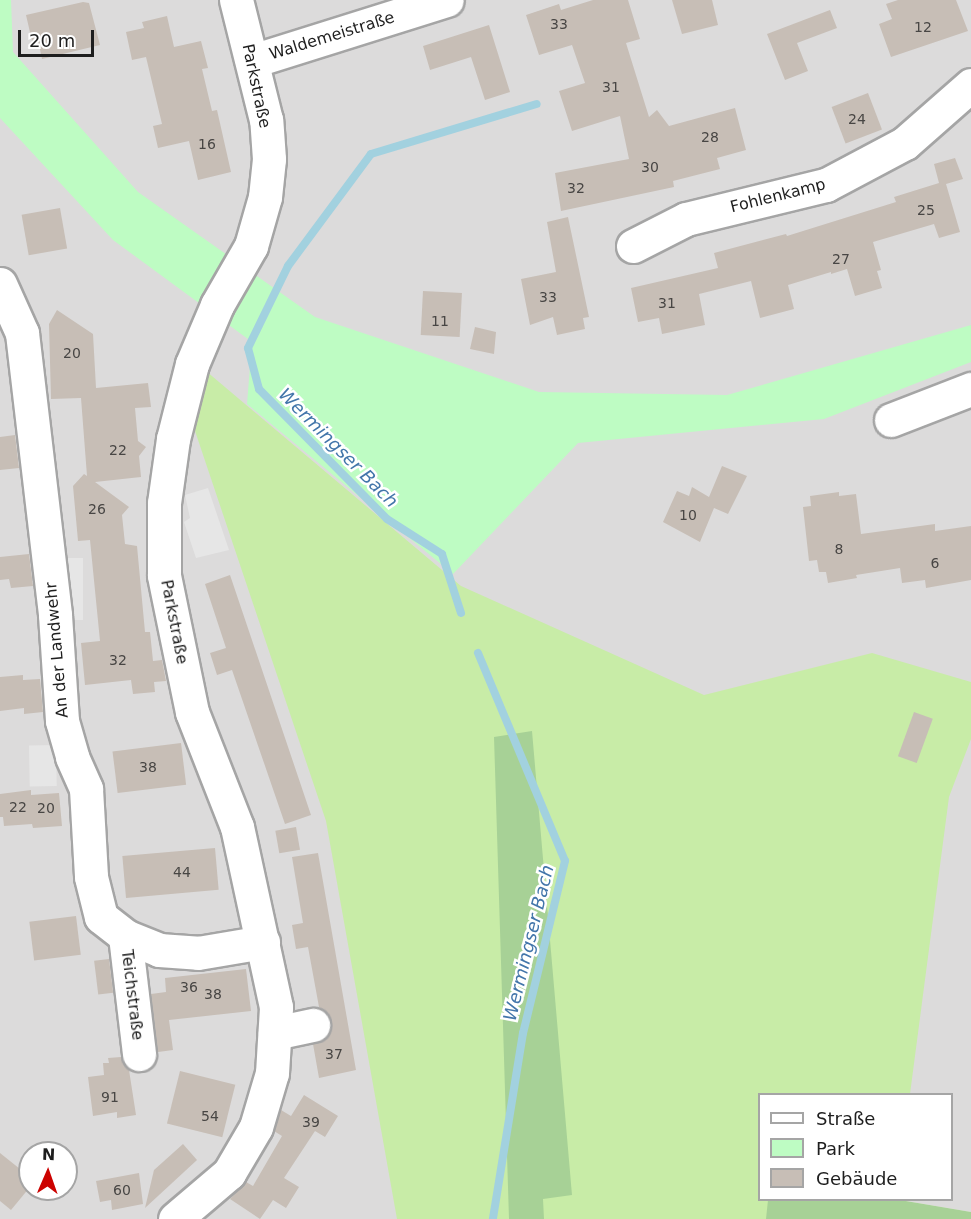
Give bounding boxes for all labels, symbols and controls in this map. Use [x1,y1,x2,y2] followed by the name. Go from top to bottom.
[267,8,397,64] street label: Waldemeistraße
[550,16,568,32] house number: 33
[21,18,98,56] scale bar
[914,19,932,35] house number: 12
[29,30,75,51] text: 20 m
[238,42,274,130] street label: Parkstraße
[602,79,620,95] house number: 31
[848,111,866,127] house number: 24
[701,129,719,145] house number: 28
[198,136,216,152] house number: 16
[641,159,659,175] house number: 30
[728,175,828,217] street label: Fohlenkamp
[567,180,585,196] house number: 32
[917,202,935,218] house number: 25
[832,251,850,267] house number: 27
[539,289,557,305] house number: 33
[658,295,676,311] house number: 31
[431,313,449,329] house number: 11
[63,345,81,361] house number: 20
[274,384,402,512] water label: Wermingser Bach
[109,442,127,458] house number: 22
[88,501,106,517] house number: 26
[679,507,697,523] house number: 10
[835,541,843,557] house number: 8
[931,555,939,571] house number: 6
[156,578,192,666] street label: Parkstraße
[41,581,73,719] street label: An der Landwehr
[109,652,127,668] house number: 32
[139,759,157,775] house number: 38
[9,799,27,815] house number: 22
[37,800,55,816] house number: 20
[499,863,559,1023] water label: Wermingser Bach
[173,864,191,880] house number: 44
[117,949,147,1041] street label: Teichstraße
[180,979,198,995] house number: 36
[204,986,222,1002] house number: 38
[325,1046,343,1062] house number: 37
[101,1089,119,1105] house number: 91
[758,1093,953,1201] legend
[201,1108,219,1124] house number: 54
[816,1108,875,1129] text: Straße
[302,1114,320,1130] house number: 39
[816,1138,855,1159] text: Park
[18,1141,78,1201] north arrow
[42,1145,56,1164] text: N
[816,1168,897,1189] text: Gebäude
[113,1182,131,1198] house number: 60

